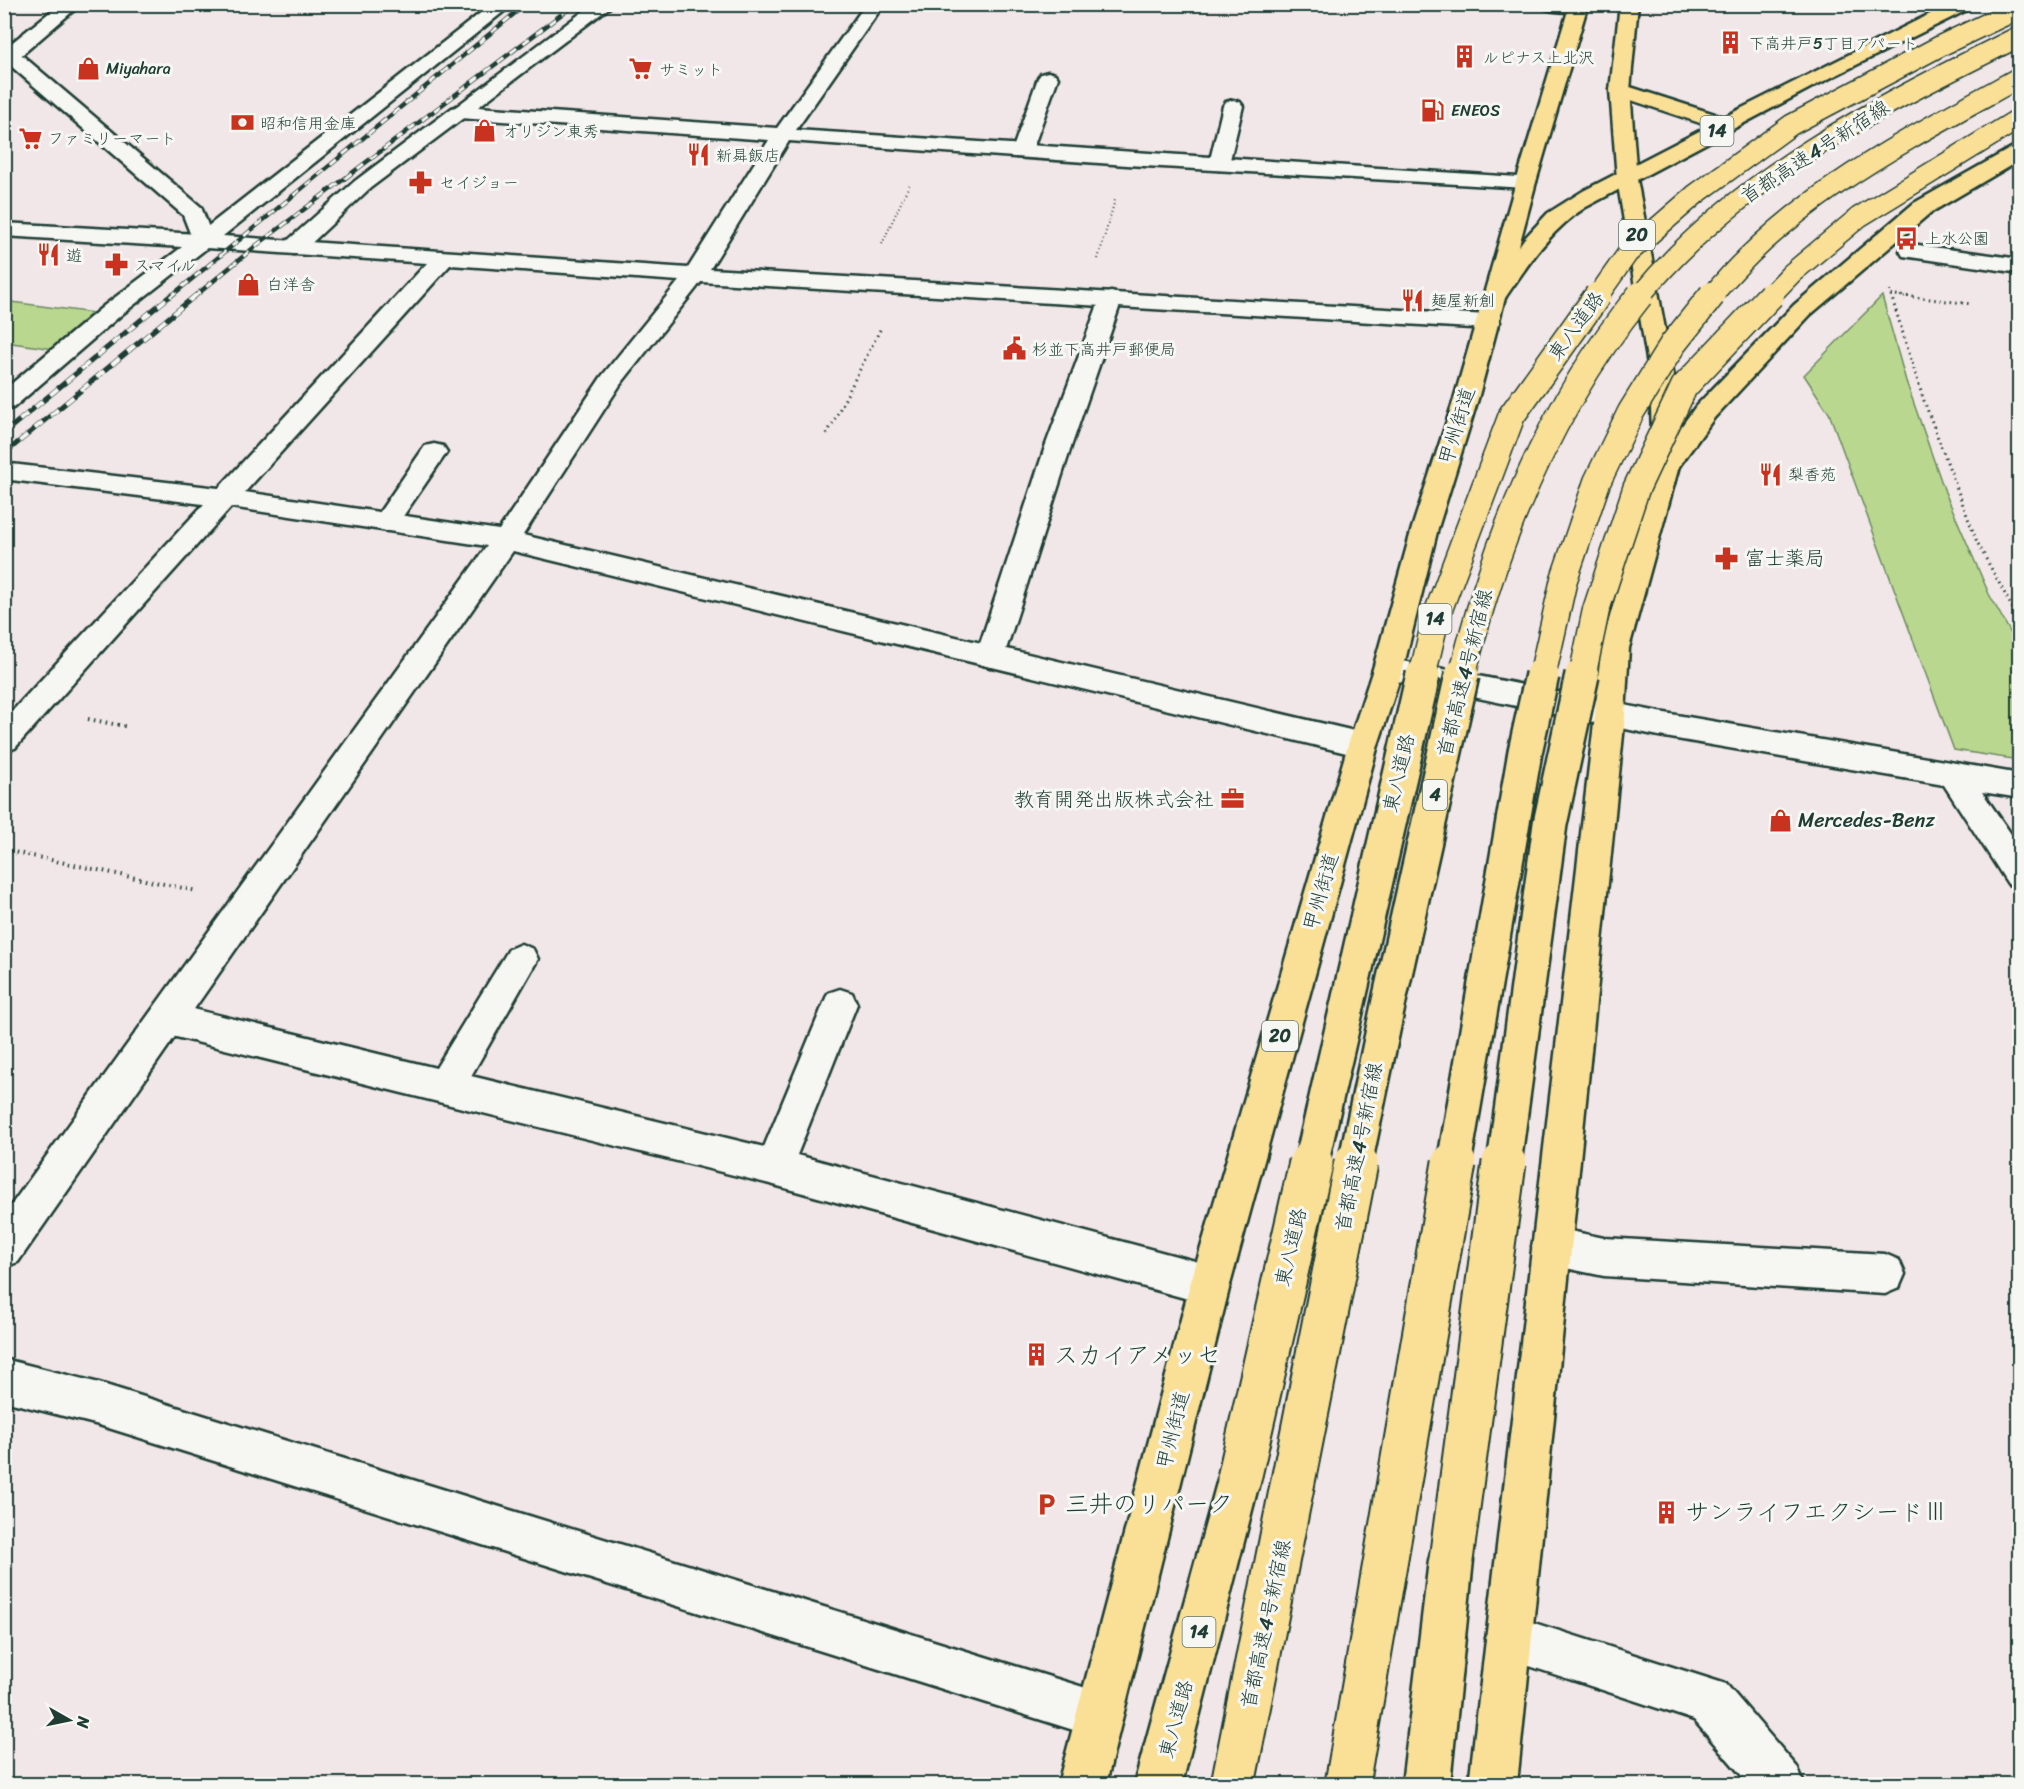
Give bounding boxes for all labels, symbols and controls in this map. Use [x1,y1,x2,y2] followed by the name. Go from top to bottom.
[1749,29,1918,58] place label: 下高井戸5丁目アパート
[1718,30,1744,56] building icon: 下高井戸5丁目アパート
[1483,43,1594,72] place label: ルピナス上北沢
[1452,44,1478,70] building icon: ルピナス上北沢
[106,54,171,83] place label: Miyahara
[75,55,101,81] shop icon: Miyahara
[659,55,723,84] place label: サミット
[628,56,654,82] supermarket icon: サミット
[1733,90,1897,214] street label: 首都高速4号新宿線
[1451,96,1500,125] place label: ENEOS
[1420,97,1446,123] fuel station icon: ENEOS
[260,109,356,138] place label: 昭和信用金庫
[229,110,255,136] bank icon: 昭和信用金庫
[1700,116,1734,146] road number: 14
[503,117,599,146] place label: オリジン東秀
[472,118,498,144] shop icon: オリジン東秀
[48,124,176,153] place label: ファミリーマート
[17,125,43,151] supermarket icon: ファミリーマート
[716,141,780,170] place label: 新曻飯店
[685,142,711,168] restaurant icon: 新曻飯店
[439,168,519,197] place label: セイジョー
[408,169,434,195] pharmacy icon: セイジョー
[1619,220,1655,250] road number: 20
[1925,224,1989,253] place label: 上水公園
[1894,225,1920,251] bus stop icon: 上水公園
[66,241,82,270] place label: 遊
[35,242,61,268] restaurant icon: 遊
[134,251,196,280] place label: スマイル
[103,252,129,278] pharmacy icon: スマイル
[267,270,315,299] place label: 白洋舎
[236,271,262,297] shop icon: 白洋舎
[1538,283,1614,369] street label: 東八道路
[1431,286,1495,315] place label: 麺屋新創
[1400,287,1426,313] restaurant icon: 麺屋新創
[1032,335,1176,364] place label: 杉並下高井戸郵便局
[1001,336,1027,362] public building icon: 杉並下高井戸郵便局
[1429,383,1485,469] street label: 甲州街道
[1788,460,1836,489] place label: 梨香苑
[1757,461,1783,487] restaurant icon: 梨香苑
[1745,541,1825,576] place label: 富士薬局
[1714,545,1740,571] pharmacy icon: 富士薬局
[1427,585,1503,761] street label: 首都高速4号新宿線
[1418,604,1452,634] road number: 14
[1373,730,1425,816] street label: 東八道路
[1423,780,1447,810] road number: 4
[1014,782,1214,817] place label: 教育開発出版株式会社
[1219,786,1245,812] office icon: 教育開発出版株式会社
[1798,803,1935,838] place label: Mercedes-Benz
[1767,807,1793,833] shop icon: Mercedes-Benz
[1293,849,1349,935] street label: 甲州街道
[1262,1021,1298,1051] road number: 20
[1325,1059,1393,1235] street label: 首都高速4号新宿線
[1265,1204,1317,1290] street label: 東八道路
[1054,1334,1221,1376] place label: スカイアメッセ
[1023,1342,1049,1368] building icon: スカイアメッセ
[1146,1387,1200,1473] street label: 甲州街道
[1065,1483,1233,1525] place label: 三井のリパーク
[1034,1491,1060,1517] parking icon: 三井のリパーク
[1685,1491,1948,1533] place label: サンライフエクシードⅢ
[1654,1499,1680,1525] building icon: サンライフエクシードⅢ
[1231,1536,1301,1712] street label: 首都高速4号新宿線
[1182,1617,1216,1647] road number: 14
[1149,1676,1203,1762] street label: 東八道路
[39,1690,99,1750] north arrow
[68,1714,99,1731] text: N

